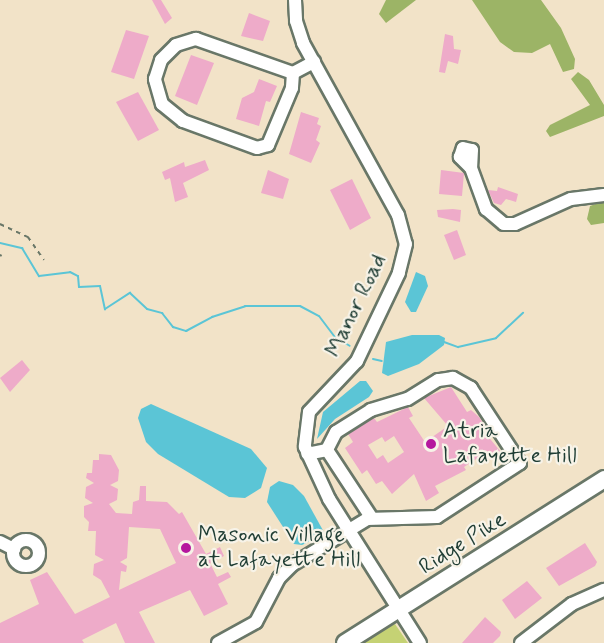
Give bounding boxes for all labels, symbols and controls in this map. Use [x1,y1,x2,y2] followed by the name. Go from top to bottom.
[321,250,393,362] street label: Manor Road
[443,418,576,470] place label: Atria Lafayette Hill
[424,437,438,451] marker: Atria Lafayette Hill
[415,507,511,581] street label: Ridge Pike
[198,522,361,574] place label: Masonic Village at Lafayette Hill
[179,541,193,555] marker: Masonic Village at Lafayette Hill

